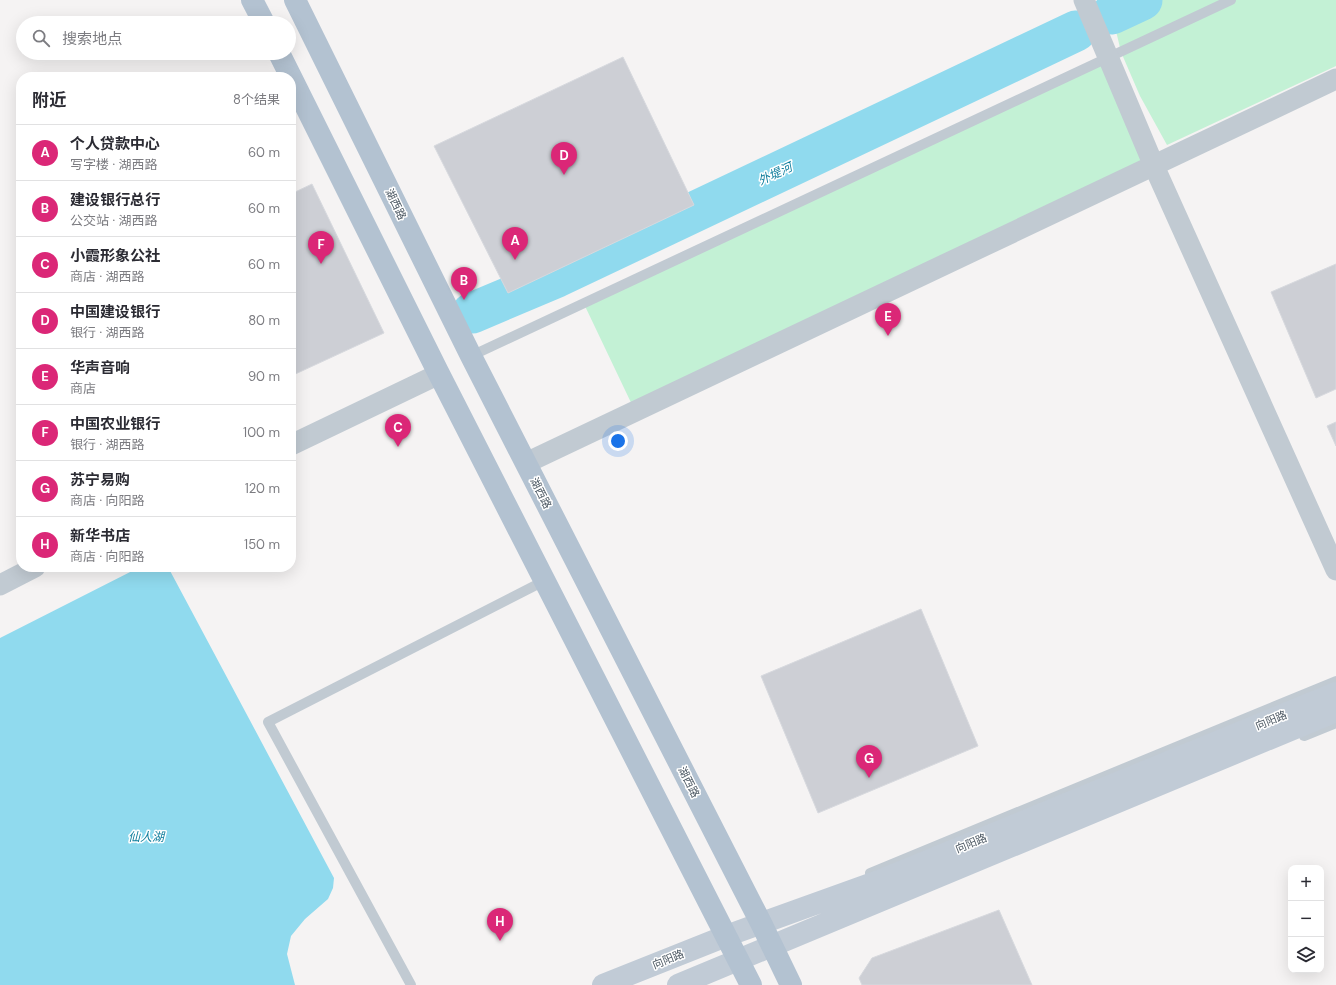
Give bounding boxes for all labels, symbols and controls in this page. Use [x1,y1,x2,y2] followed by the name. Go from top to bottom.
[16,16,296,60] search box
[30,27,52,49] icon: search
[62,29,122,49] text: 搜索地点
[32,89,66,111] text: 附近
[233,91,280,108] text: 8个结果
[70,134,160,154] text: 个人贷款中心
[551,142,577,175] pin: D
[40,144,50,161] text: A
[248,144,280,161] text: 60 m
[70,156,158,173] text: 写字楼 · 湖西路
[755,158,797,189] water label: 外堤河
[382,186,410,222] street label: 湖西路
[70,190,160,210] text: 建设银行总行
[41,200,49,217] text: B
[248,200,280,217] text: 60 m
[70,212,158,229] text: 公交站 · 湖西路
[502,227,528,260] pin: A
[308,231,334,264] pin: F
[70,246,160,266] text: 小霞形象公社
[40,256,50,273] text: C
[248,256,280,273] text: 60 m
[451,267,477,300] pin: B
[70,268,145,285] text: 商店 · 湖西路
[70,302,160,322] text: 中国建设银行
[875,303,901,336] pin: E
[40,312,50,329] text: D
[248,312,280,329] text: 80 m
[70,324,145,341] text: 银行 · 湖西路
[70,358,130,378] text: 华声音响
[41,368,49,385] text: E
[248,368,280,385] text: 90 m
[70,380,96,397] text: 商店
[70,414,160,434] text: 中国农业银行
[385,414,411,447] pin: C
[41,424,49,441] text: F
[243,424,280,441] text: 100 m
[608,431,628,451] your location
[70,436,145,453] text: 银行 · 湖西路
[70,470,130,490] text: 苏宁易购
[527,475,555,511] street label: 湖西路
[40,480,50,497] text: G
[245,480,280,497] text: 120 m
[70,492,145,509] text: 商店 · 向阳路
[70,526,130,546] text: 新华书店
[40,536,50,553] text: H
[244,536,280,553] text: 150 m
[70,548,145,565] text: 商店 · 向阳路
[1253,707,1289,733] street label: 向阳路
[856,745,882,778] pin: G
[675,764,703,800] street label: 湖西路
[128,829,166,845] water label: 仙人湖
[953,830,989,856] street label: 向阳路
[1288,865,1324,973] map controls
[1288,865,1324,901] button: +
[1288,901,1324,937] button: −
[487,908,513,941] pin: H
[1288,937,1324,973] button: layers
[650,946,686,972] street label: 向阳路

